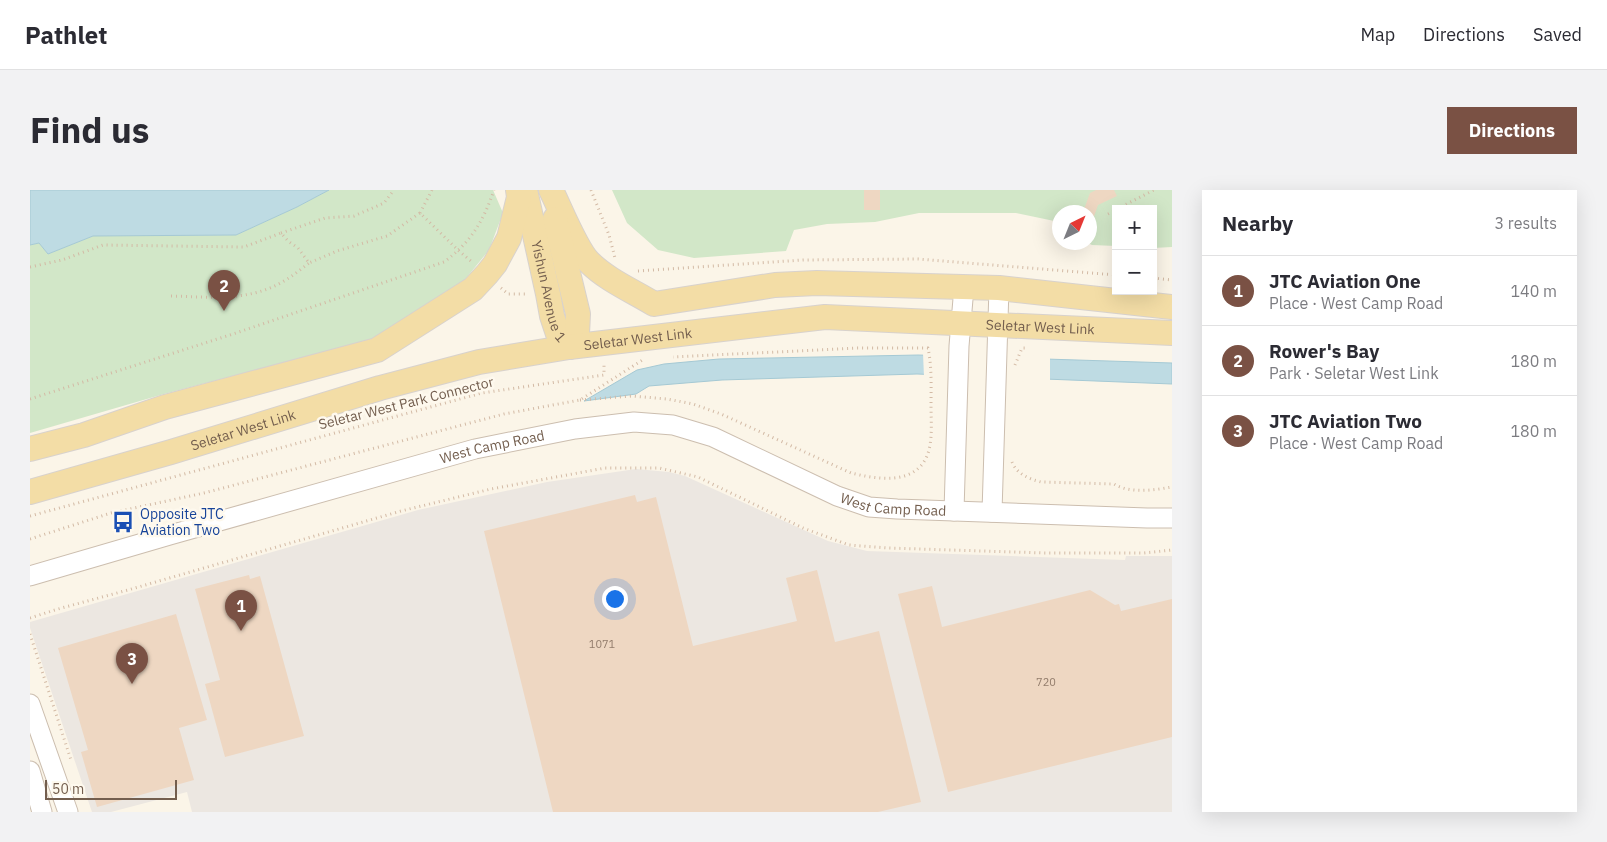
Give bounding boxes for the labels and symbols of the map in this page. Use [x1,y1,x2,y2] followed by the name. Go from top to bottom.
[1052,205,1097,250] north arrow
[527,239,570,346] street label: Yishun Avenue 1
[208,270,240,311] pin: 2
[985,315,1096,338] street label: Seletar West Link
[583,324,694,354] street label: Seletar West Link
[317,373,495,433] street label: Seletar West Park Connector
[188,405,298,454] street label: Seletar West Link
[438,426,546,468] street label: West Camp Road
[838,489,947,520] street label: West Camp Road
[140,505,224,539] place label: Opposite JTC Aviation Two
[110,509,136,535] bus stop icon: Opposite JTC Aviation Two
[602,586,628,612] your location
[225,590,257,631] pin: 1
[589,637,616,651] house number: 1071
[116,643,148,684] pin: 3
[1036,675,1056,689] house number: 720
[45,777,178,800] scale bar

